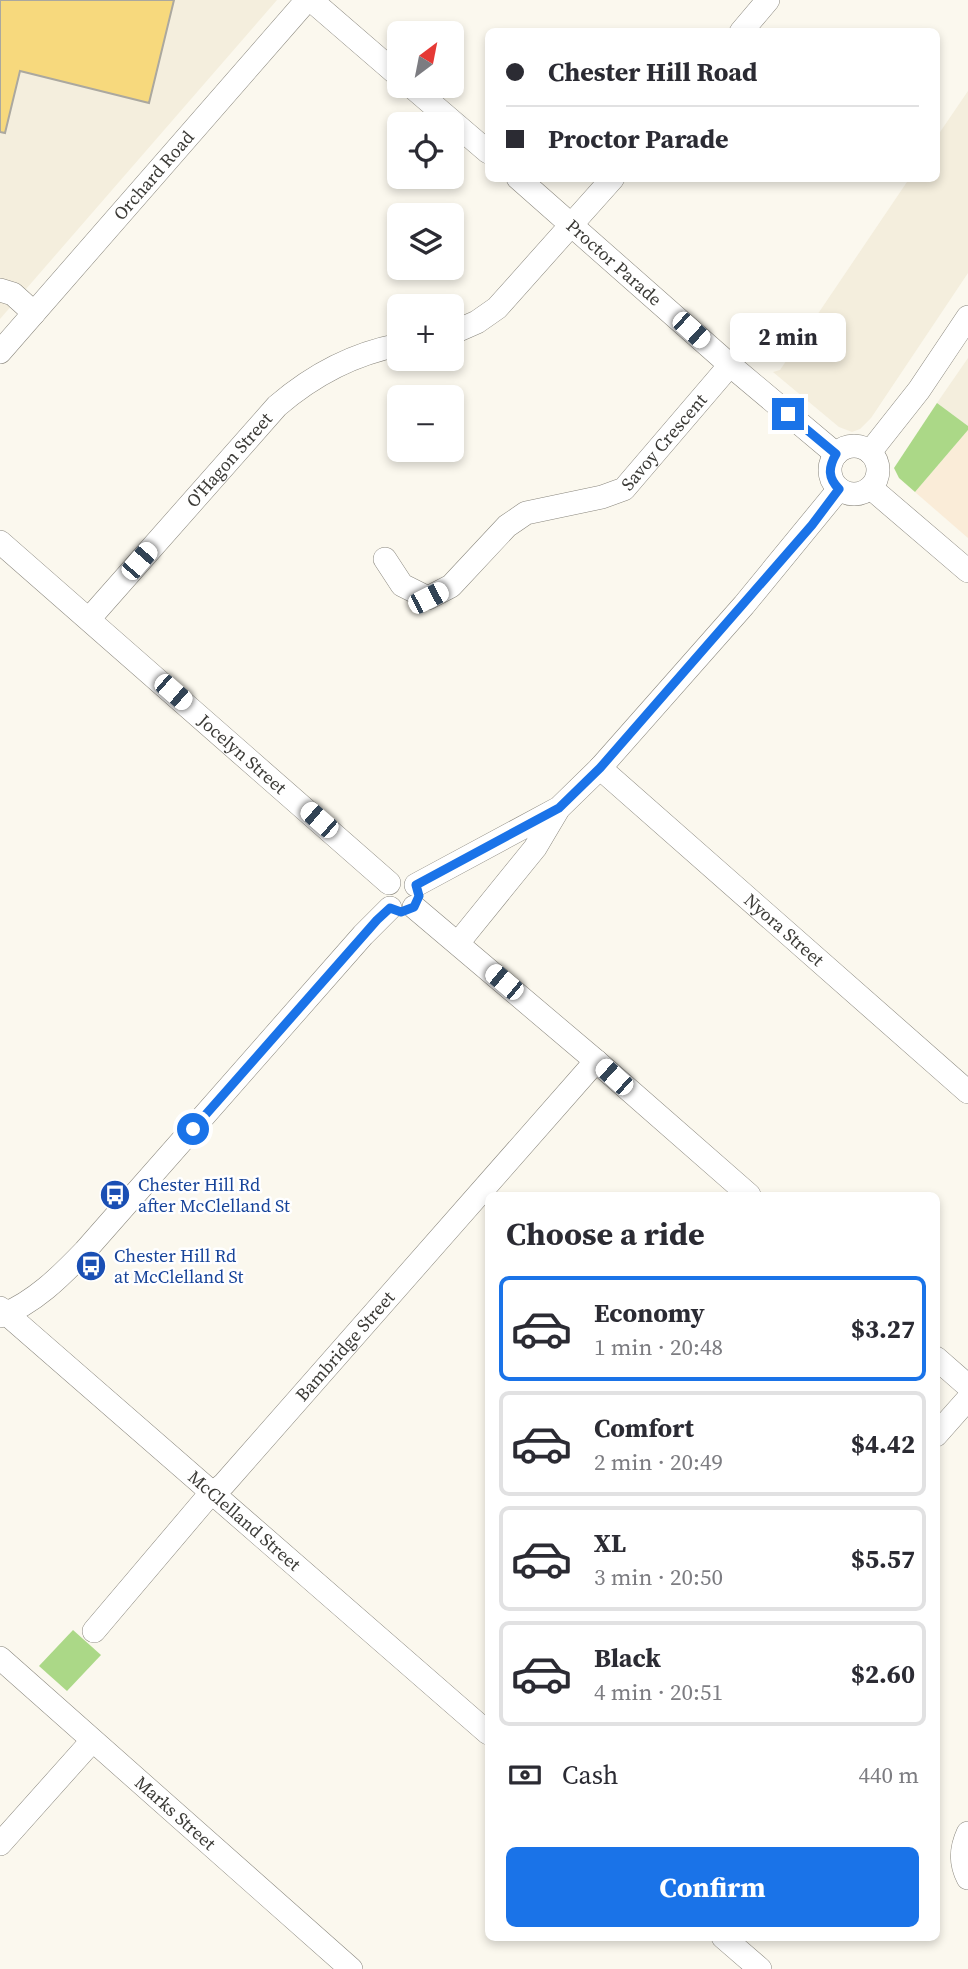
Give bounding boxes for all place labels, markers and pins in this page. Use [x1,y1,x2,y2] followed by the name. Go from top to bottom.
[138,1172,290,1218] place label: Chester Hill Rd after McClelland St
[98,1178,132,1212] bus stop icon: Chester Hill Rd after McClelland St
[114,1243,244,1289] place label: Chester Hill Rd at McClelland St
[74,1249,108,1283] bus stop icon: Chester Hill Rd at McClelland St

